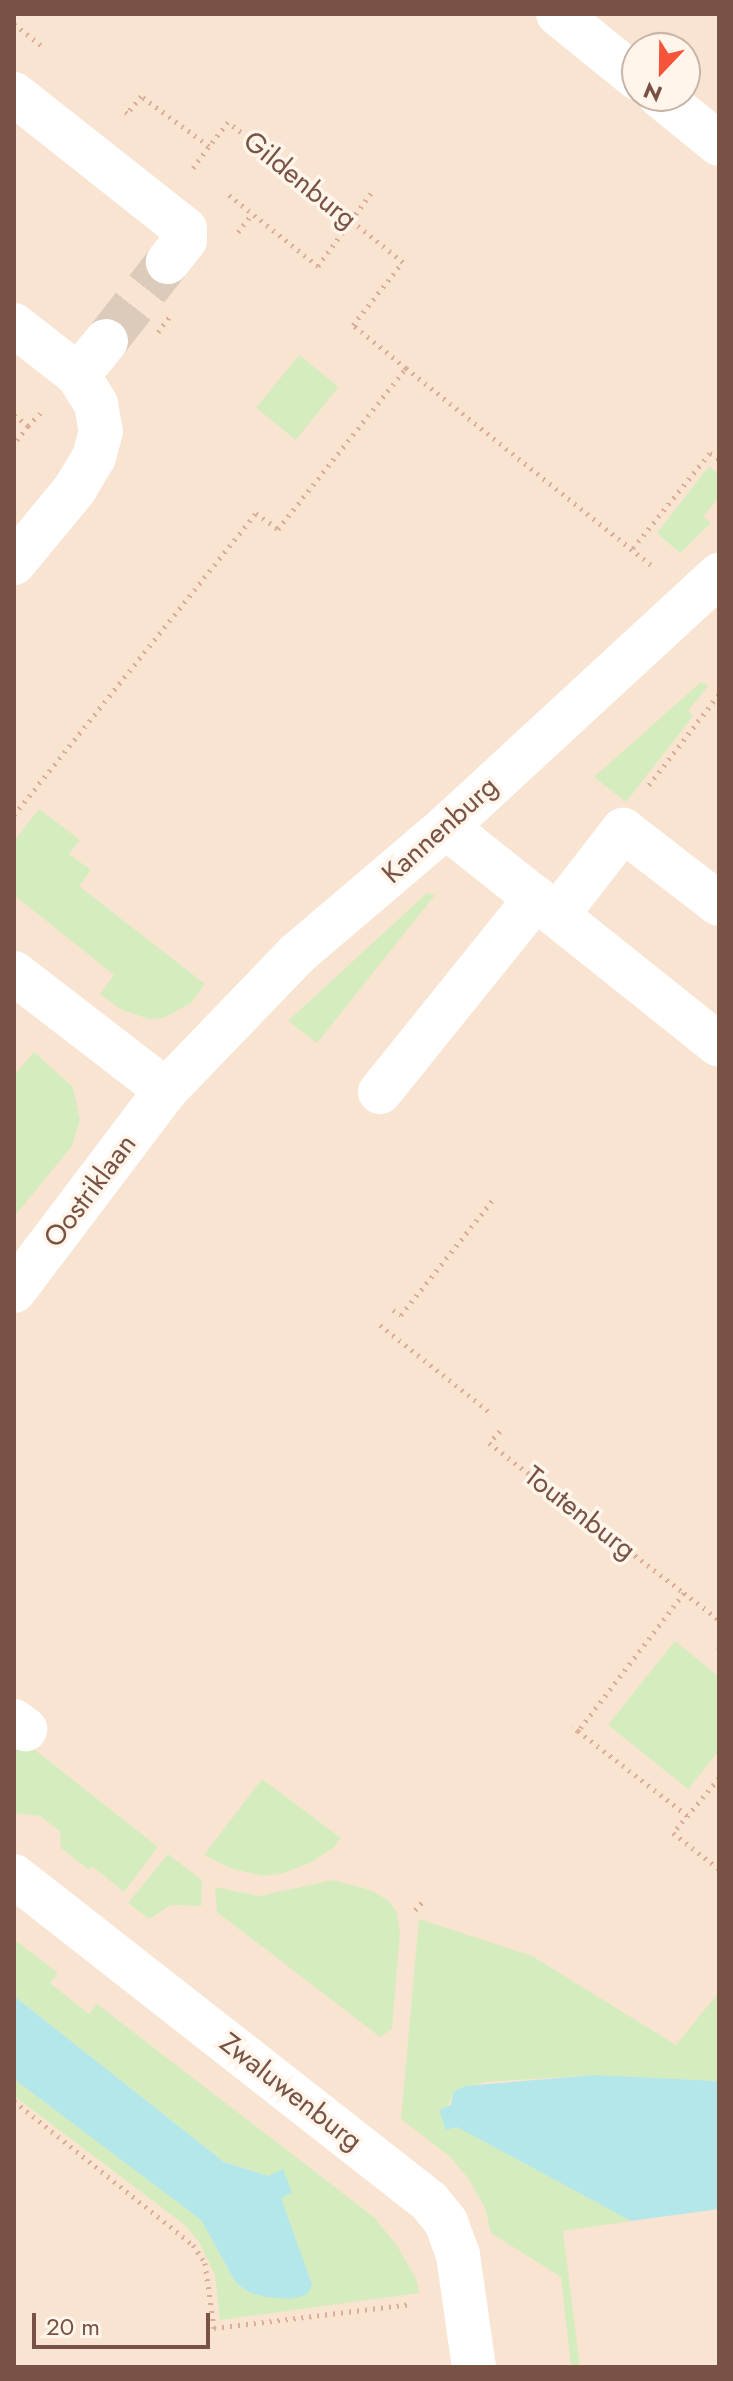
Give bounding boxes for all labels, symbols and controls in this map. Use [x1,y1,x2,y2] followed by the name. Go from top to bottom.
[621,32,701,112] north arrow
[639,74,667,111] text: N
[236,124,364,236] street label: Gildenburg
[375,769,505,891] street label: Kannenburg
[37,1128,143,1254] street label: Oostriklaan
[518,1459,642,1567] street label: Toutenburg
[213,2026,369,2158] street label: Zwaluwenburg
[36,2297,214,2347] scale bar
[46,2309,100,2344] text: 20 m

